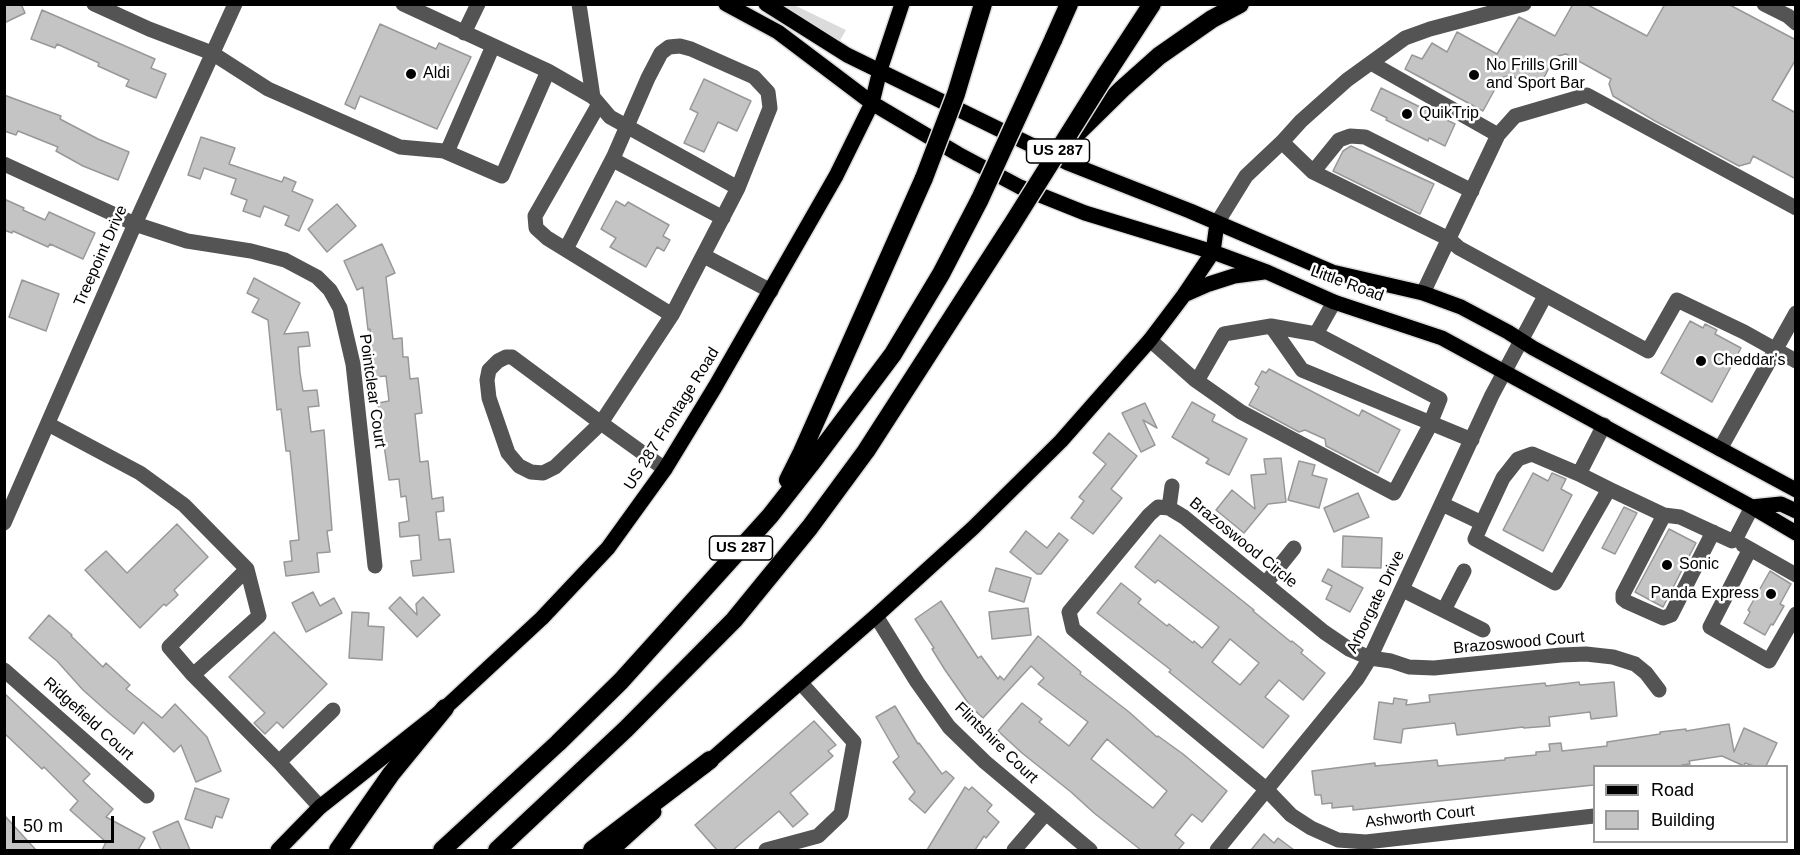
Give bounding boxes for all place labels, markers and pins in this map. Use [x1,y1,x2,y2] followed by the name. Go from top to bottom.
[1486,56,1585,94] place label: No Frills Grill and Sport Bar
[423,64,450,84] place label: Aldi
[404,67,418,81] marker: Aldi
[1467,68,1481,82] marker: No Frills Grill and Sport Bar
[1419,104,1479,124] place label: QuikTrip
[1400,107,1414,121] marker: QuikTrip
[1713,351,1785,371] place label: Cheddar's
[1694,354,1708,368] marker: Cheddar's
[1679,555,1719,575] place label: Sonic
[1660,558,1674,572] marker: Sonic
[1650,584,1759,604] place label: Panda Express
[1764,587,1778,601] marker: Panda Express

